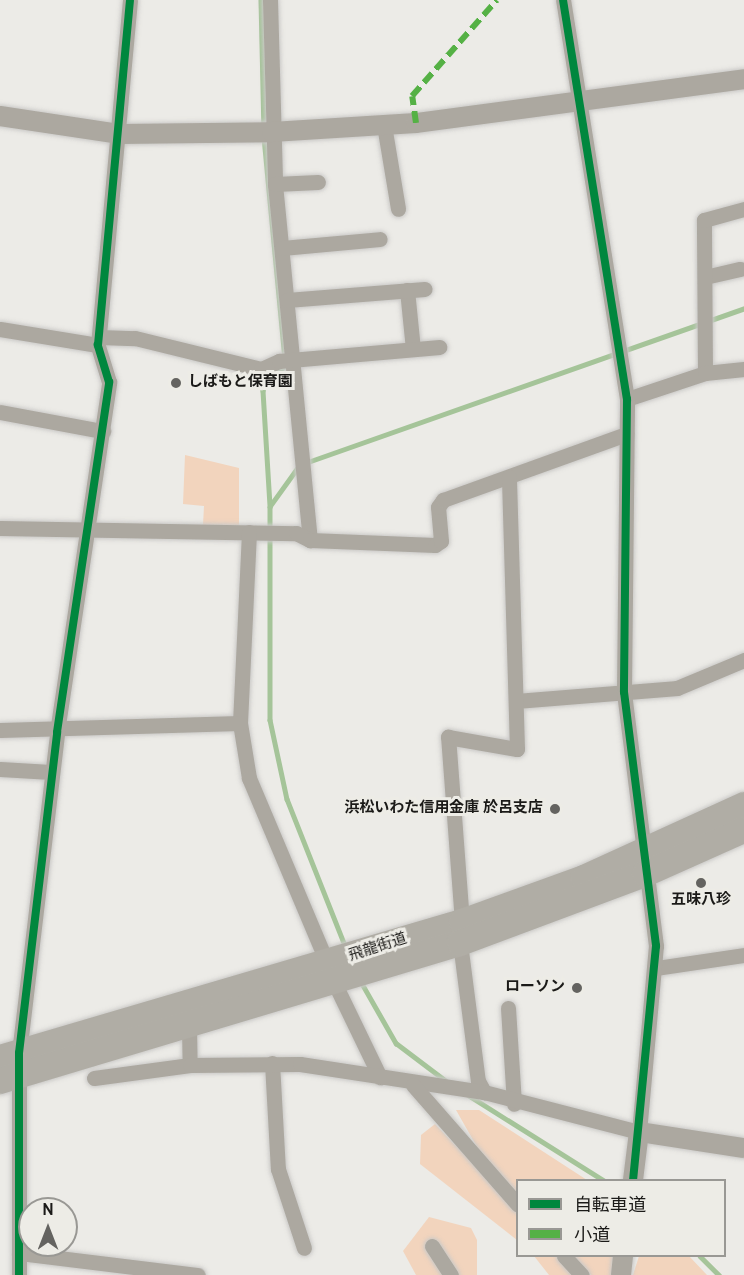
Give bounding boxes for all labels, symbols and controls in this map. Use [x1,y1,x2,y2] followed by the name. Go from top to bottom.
[188,374,293,392] place label: しばもと保育園
[169,376,183,390] marker: しばもと保育園
[344,800,543,818] place label: 浜松いわた信用金庫 於呂支店
[548,802,562,816] marker: 浜松いわた信用金庫 於呂支店
[694,876,708,890] marker: 五味八珍
[671,892,731,910] place label: 五味八珍
[347,930,409,966] street label: 飛龍街道
[505,979,565,997] place label: ローソン
[570,981,584,995] marker: ローソン
[516,1179,726,1257] legend
[574,1195,646,1218] text: 自転車道
[18,1197,78,1257] north arrow
[42,1201,54,1221] text: N
[574,1225,610,1248] text: 小道

